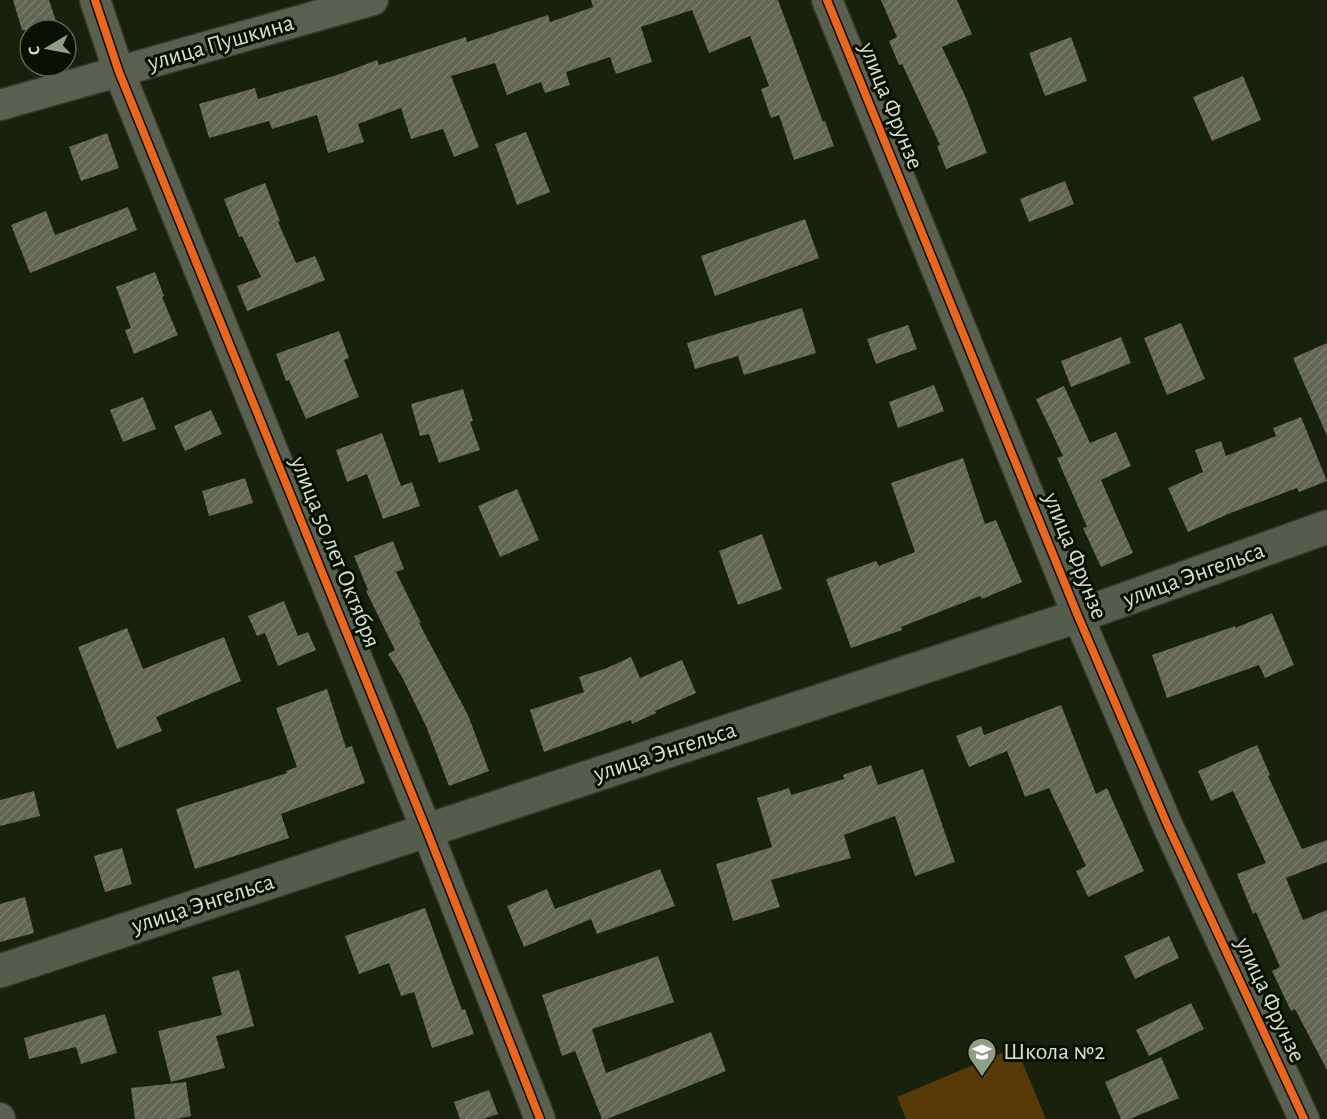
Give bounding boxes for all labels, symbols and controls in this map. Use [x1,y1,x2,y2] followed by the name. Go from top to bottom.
[144,11,297,76] street label: улица Пушкина
[18,18,78,78] north arrow
[854,38,927,173] street label: улица Фрунзе
[26,45,43,56] text: С
[285,452,384,651] street label: улица 50 лет Октября
[1038,488,1111,623] street label: улица Фрунзе
[1119,538,1268,612] street label: улица Энгельса
[590,718,739,787] street label: улица Энгельса
[128,870,277,939] street label: улица Энгельса
[1230,933,1309,1066] street label: улица Фрунзе
[966,1036,998,1078] school or university icon: Школа №2
[1003,1040,1105,1064] place label: Школа №2

